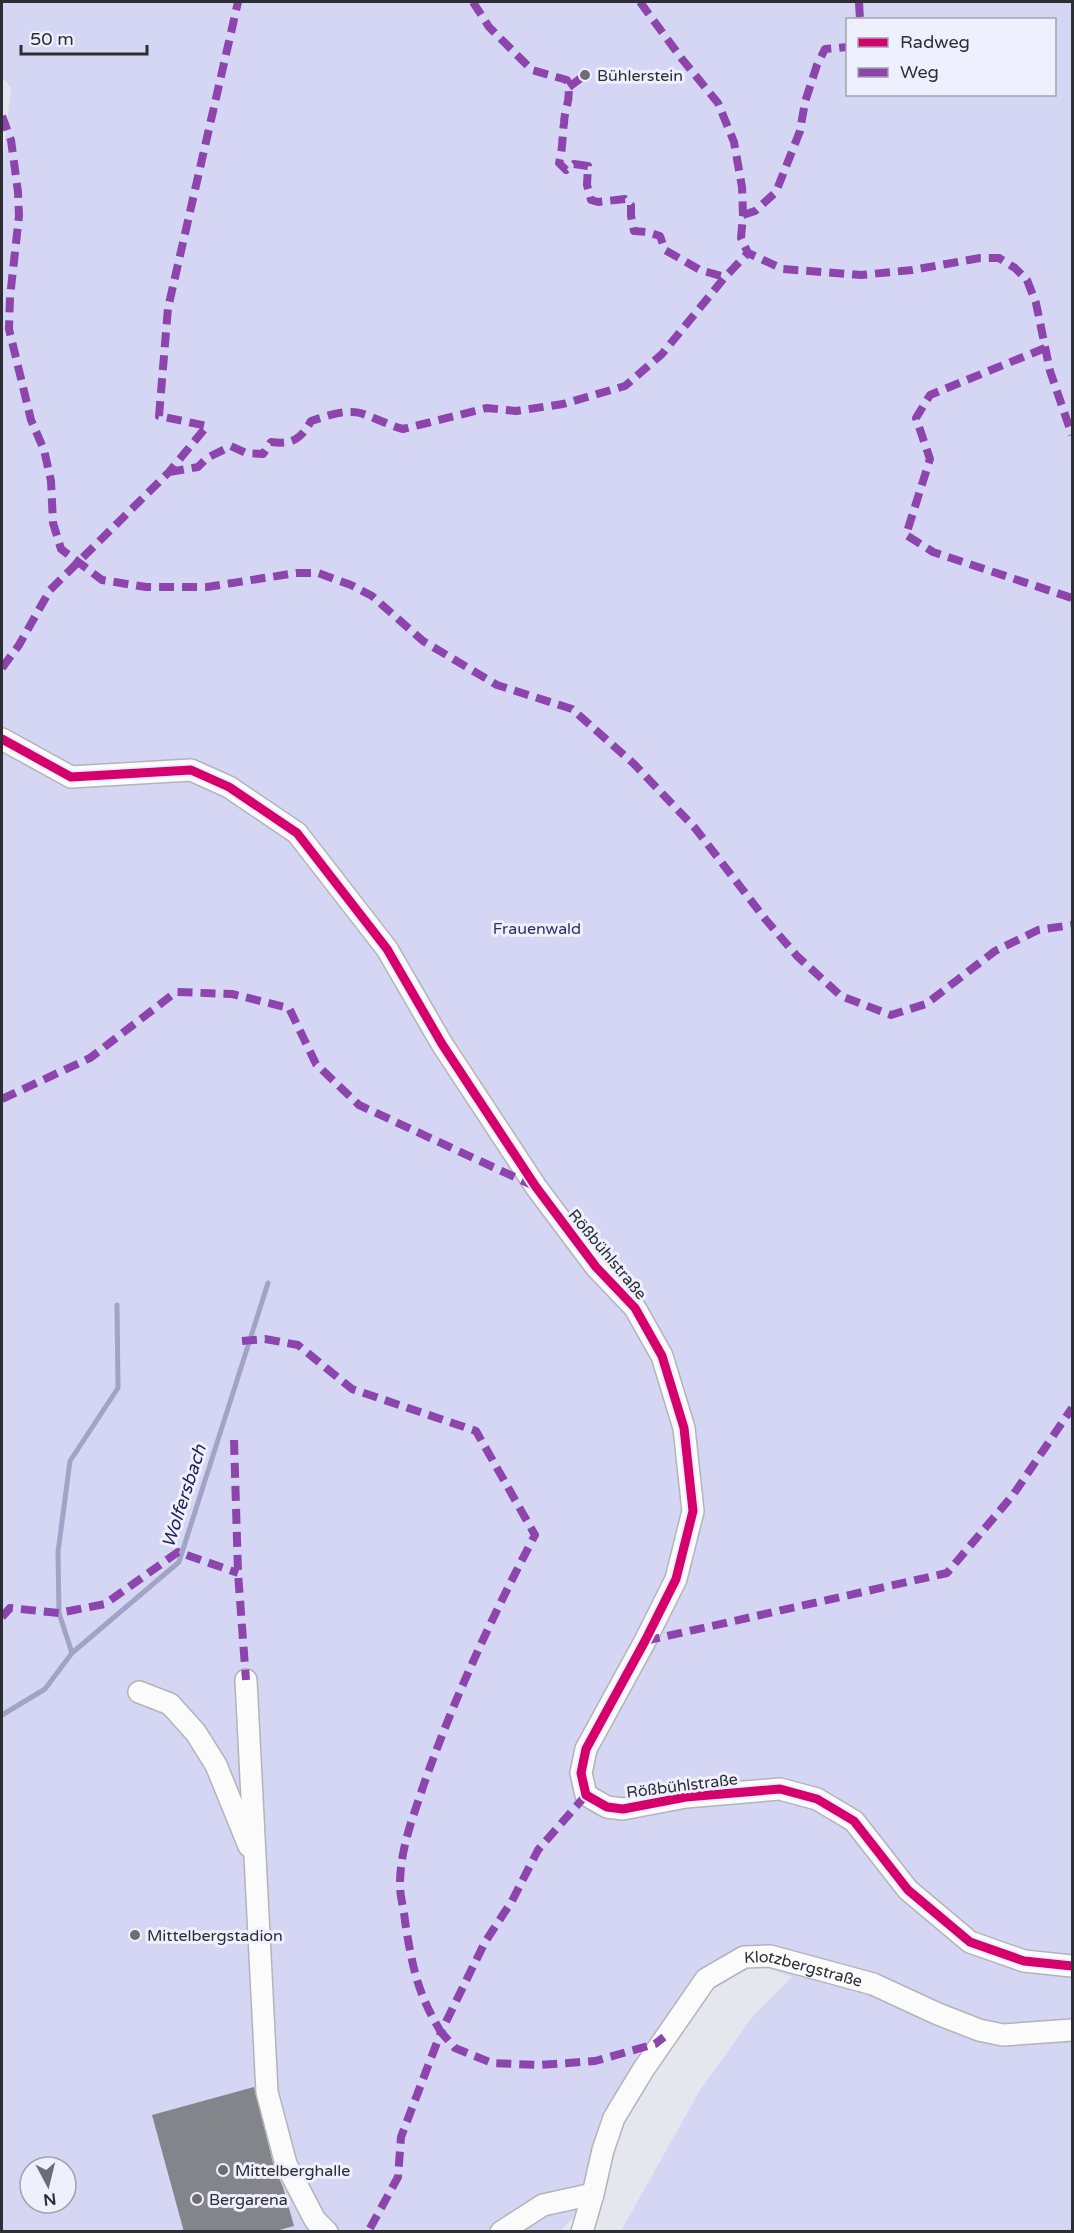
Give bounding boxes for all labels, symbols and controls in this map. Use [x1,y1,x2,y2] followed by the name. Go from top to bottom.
[21,18,147,56] scale bar
[846,18,1056,96] legend
[30,28,74,50] text: 50 m
[900,31,970,53] text: Radweg
[900,61,939,83] text: Weg
[597,66,683,86] place label: Bühlerstein
[578,68,592,82] marker: Bühlerstein
[493,919,581,939] park label: Frauenwald
[564,1205,651,1304] street label: Rößbühlstraße
[157,1441,211,1550] water label: Wolfersbach
[625,1769,739,1803] street label: Rößbühlstraße
[147,1926,283,1946] place label: Mittelbergstadion
[128,1928,142,1942] marker: Mittelbergstadion
[744,1947,864,1992] street label: Klotzbergstraße
[18,2155,78,2215] north arrow
[235,2161,350,2181] place label: Mittelberghalle
[216,2163,230,2177] marker: Mittelberghalle
[42,2188,57,2210] text: N
[209,2190,288,2210] place label: Bergarena
[190,2192,204,2206] marker: Bergarena

